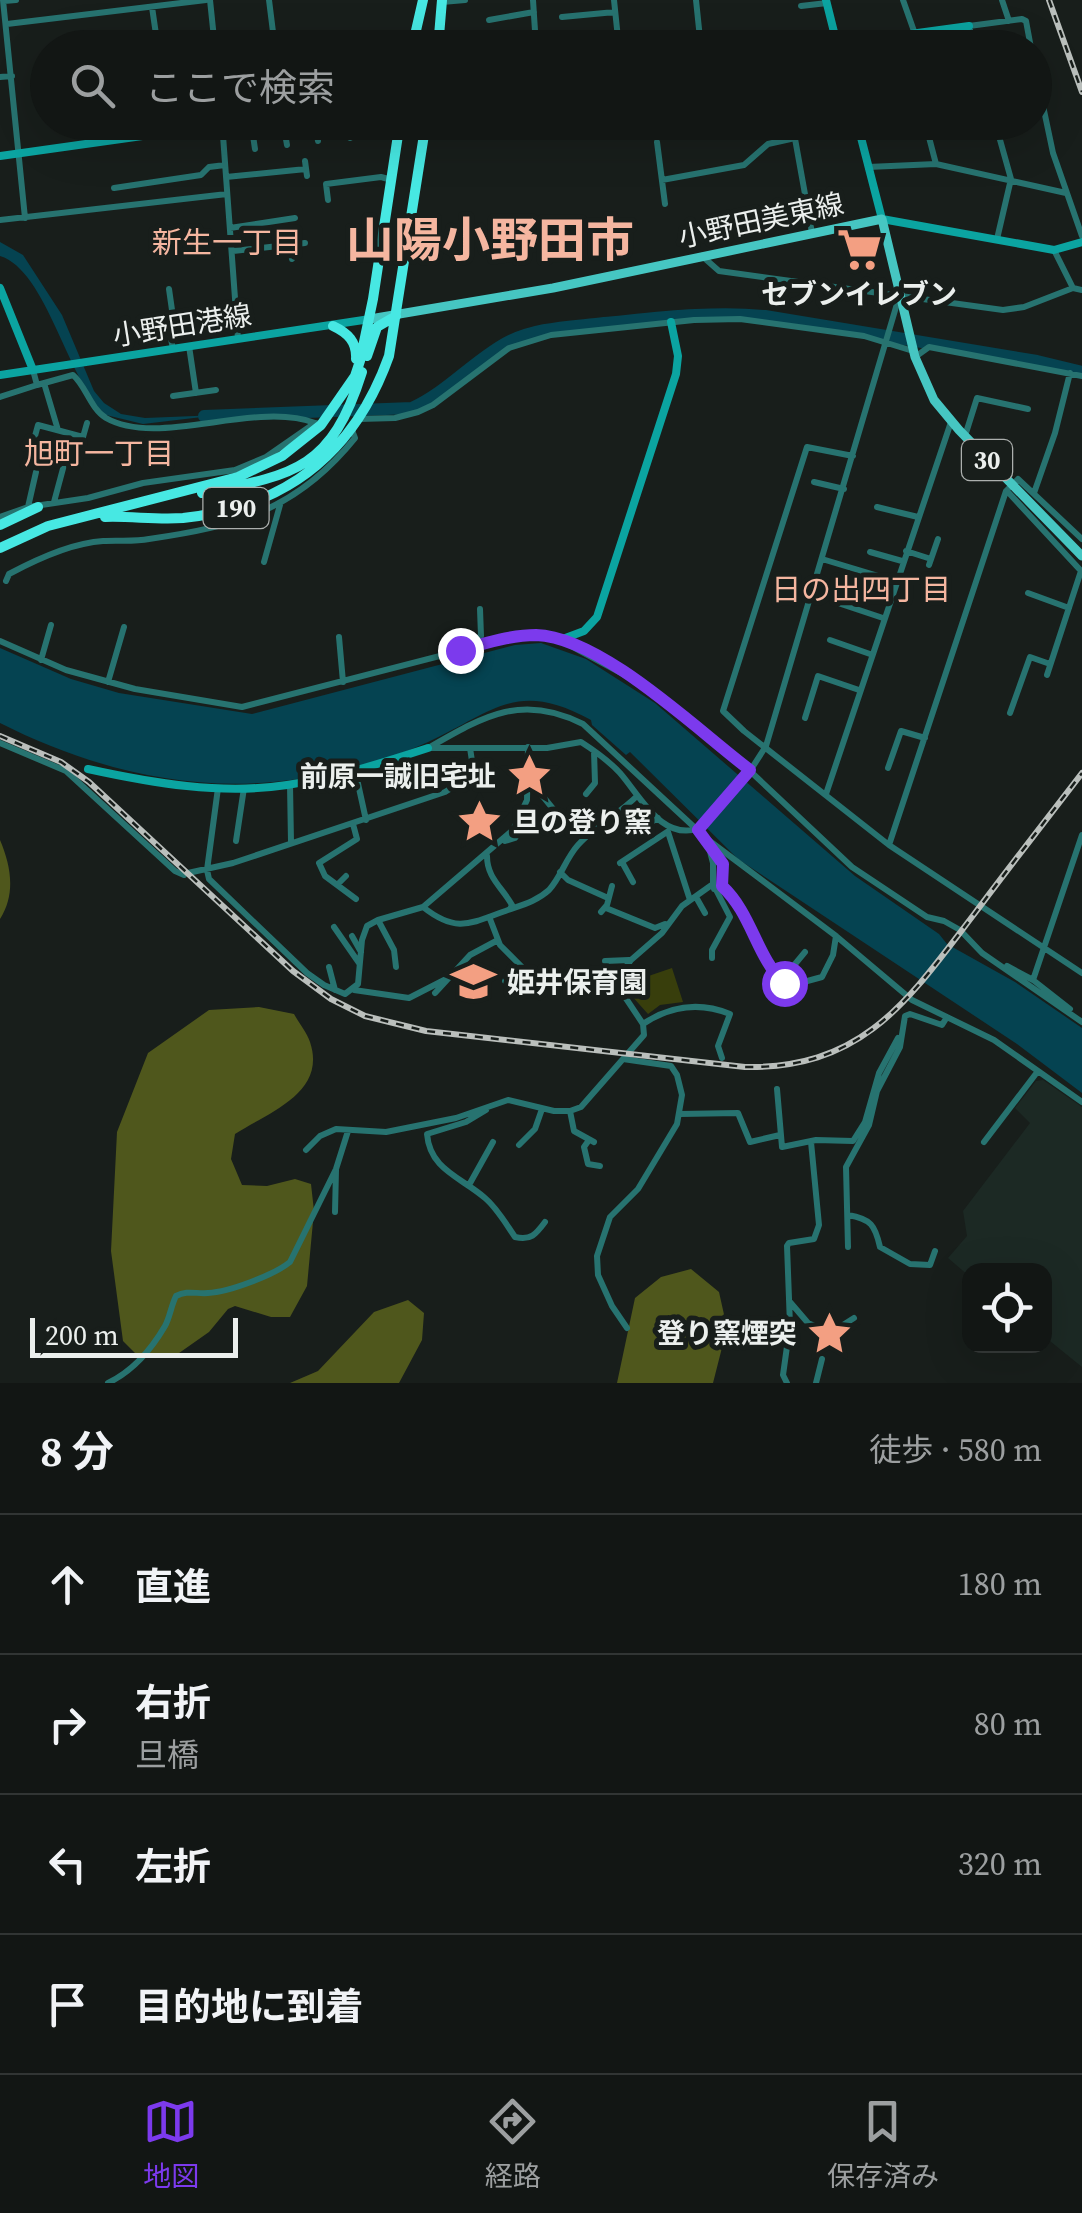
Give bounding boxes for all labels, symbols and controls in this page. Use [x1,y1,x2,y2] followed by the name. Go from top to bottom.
[30,30,1052,140] search box
[65,58,120,113] icon: search
[145,62,335,114] text: ここで検索
[675,184,847,256] street label: 小野田美東線
[346,207,634,273] district label: 山陽小野田市
[152,222,302,263] district label: 新生一丁目
[835,225,883,273] supermarket icon: セブンイレブン
[761,275,957,313] place label: セブンイレブン
[110,295,254,355] street label: 小野田港線
[24,433,174,474] district label: 旭町一丁目
[962,440,1012,480] road number: 30
[204,488,268,528] road number: 190
[771,569,951,610] district label: 日の出四丁目
[438,628,484,674] route end
[505,752,553,800] place icon: 前原一誠旧宅址
[300,757,496,795] place label: 前原一誠旧宅址
[455,798,503,846] place icon: 旦の登り窯
[512,803,652,841] place label: 旦の登り窯
[450,958,498,1006] school or university icon: 姫井保育園
[762,961,808,1007] route start
[507,963,647,1001] place label: 姫井保育園
[962,1263,1052,1353] map controls
[962,1263,1052,1353] button: locate
[806,1309,854,1357] place icon: 登り窯煙突
[30,1313,238,1358] scale bar
[657,1314,797,1352] place label: 登り窯煙突
[45,1316,119,1354] text: 200 m
[40,1422,114,1480] text: 8 分
[869,1428,1042,1472] text: 徒歩 · 580 m
[40,1557,95,1612] icon: ahead
[135,1561,211,1613] text: 直進
[958,1562,1042,1606] text: 180 m
[135,1677,211,1729] text: 右折
[40,1697,95,1752] icon: right
[974,1702,1042,1746] text: 80 m
[135,1733,199,1777] text: 旦橋
[40,1837,95,1892] icon: left
[135,1841,211,1893] text: 左折
[958,1842,1042,1886] text: 320 m
[40,1977,95,2032] icon: arrive
[135,1981,363,2033] text: 目的地に到着
[143,2094,199,2195] tab: 地図
[485,2094,541,2195] tab: 経路
[827,2094,939,2195] tab: 保存済み

